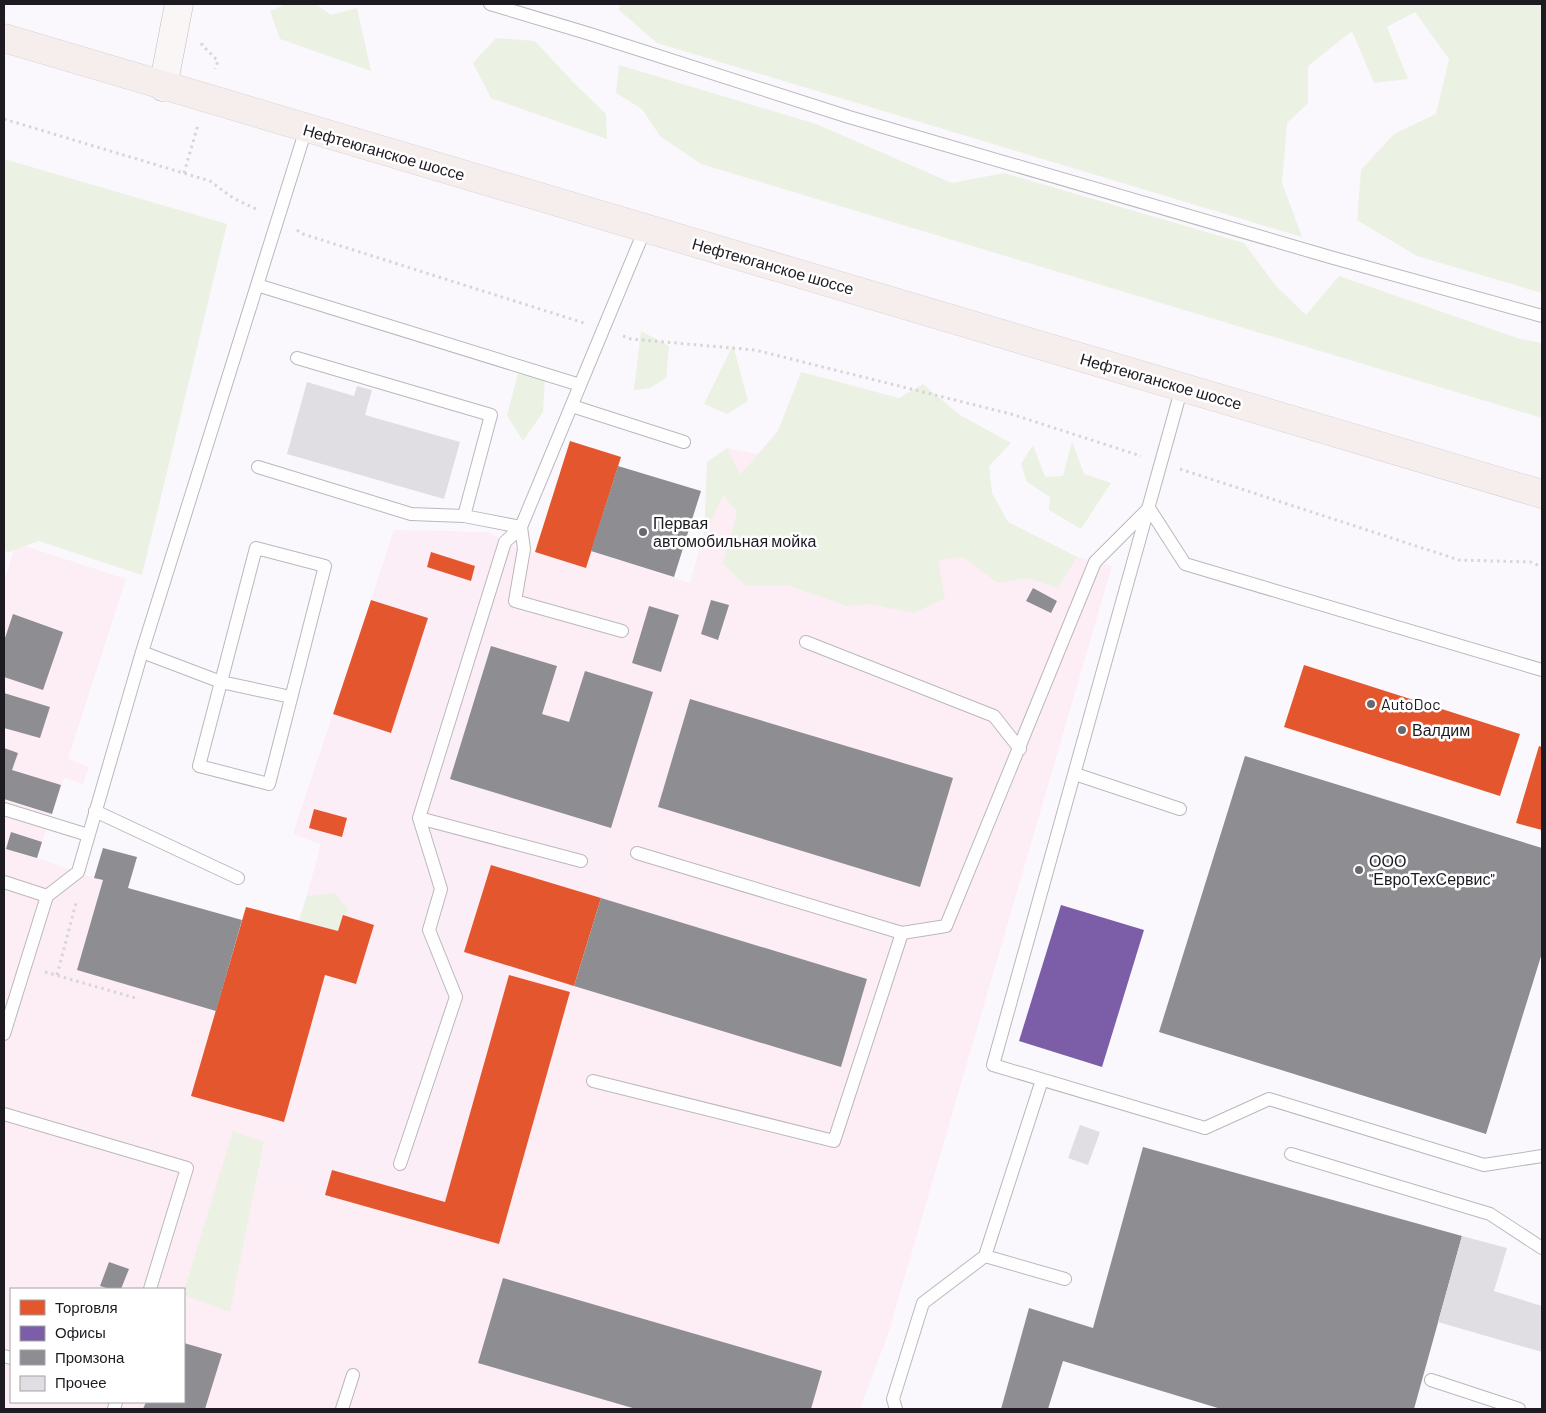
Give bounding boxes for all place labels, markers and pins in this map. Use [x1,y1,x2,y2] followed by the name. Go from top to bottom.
[653,513,817,550] place label: Первая автомобильная мойка
[637,526,649,538] marker: Первая автомобильная мойка
[1381,694,1441,713] place label: AutoDoc
[1365,698,1377,710] marker: AutoDoc
[1412,720,1470,739] place label: Валдим
[1396,724,1408,736] marker: Валдим
[1369,851,1495,888] place label: ООО "ЕвроТехСервис"
[1353,864,1365,876] marker: ООО "ЕвроТехСервис"

